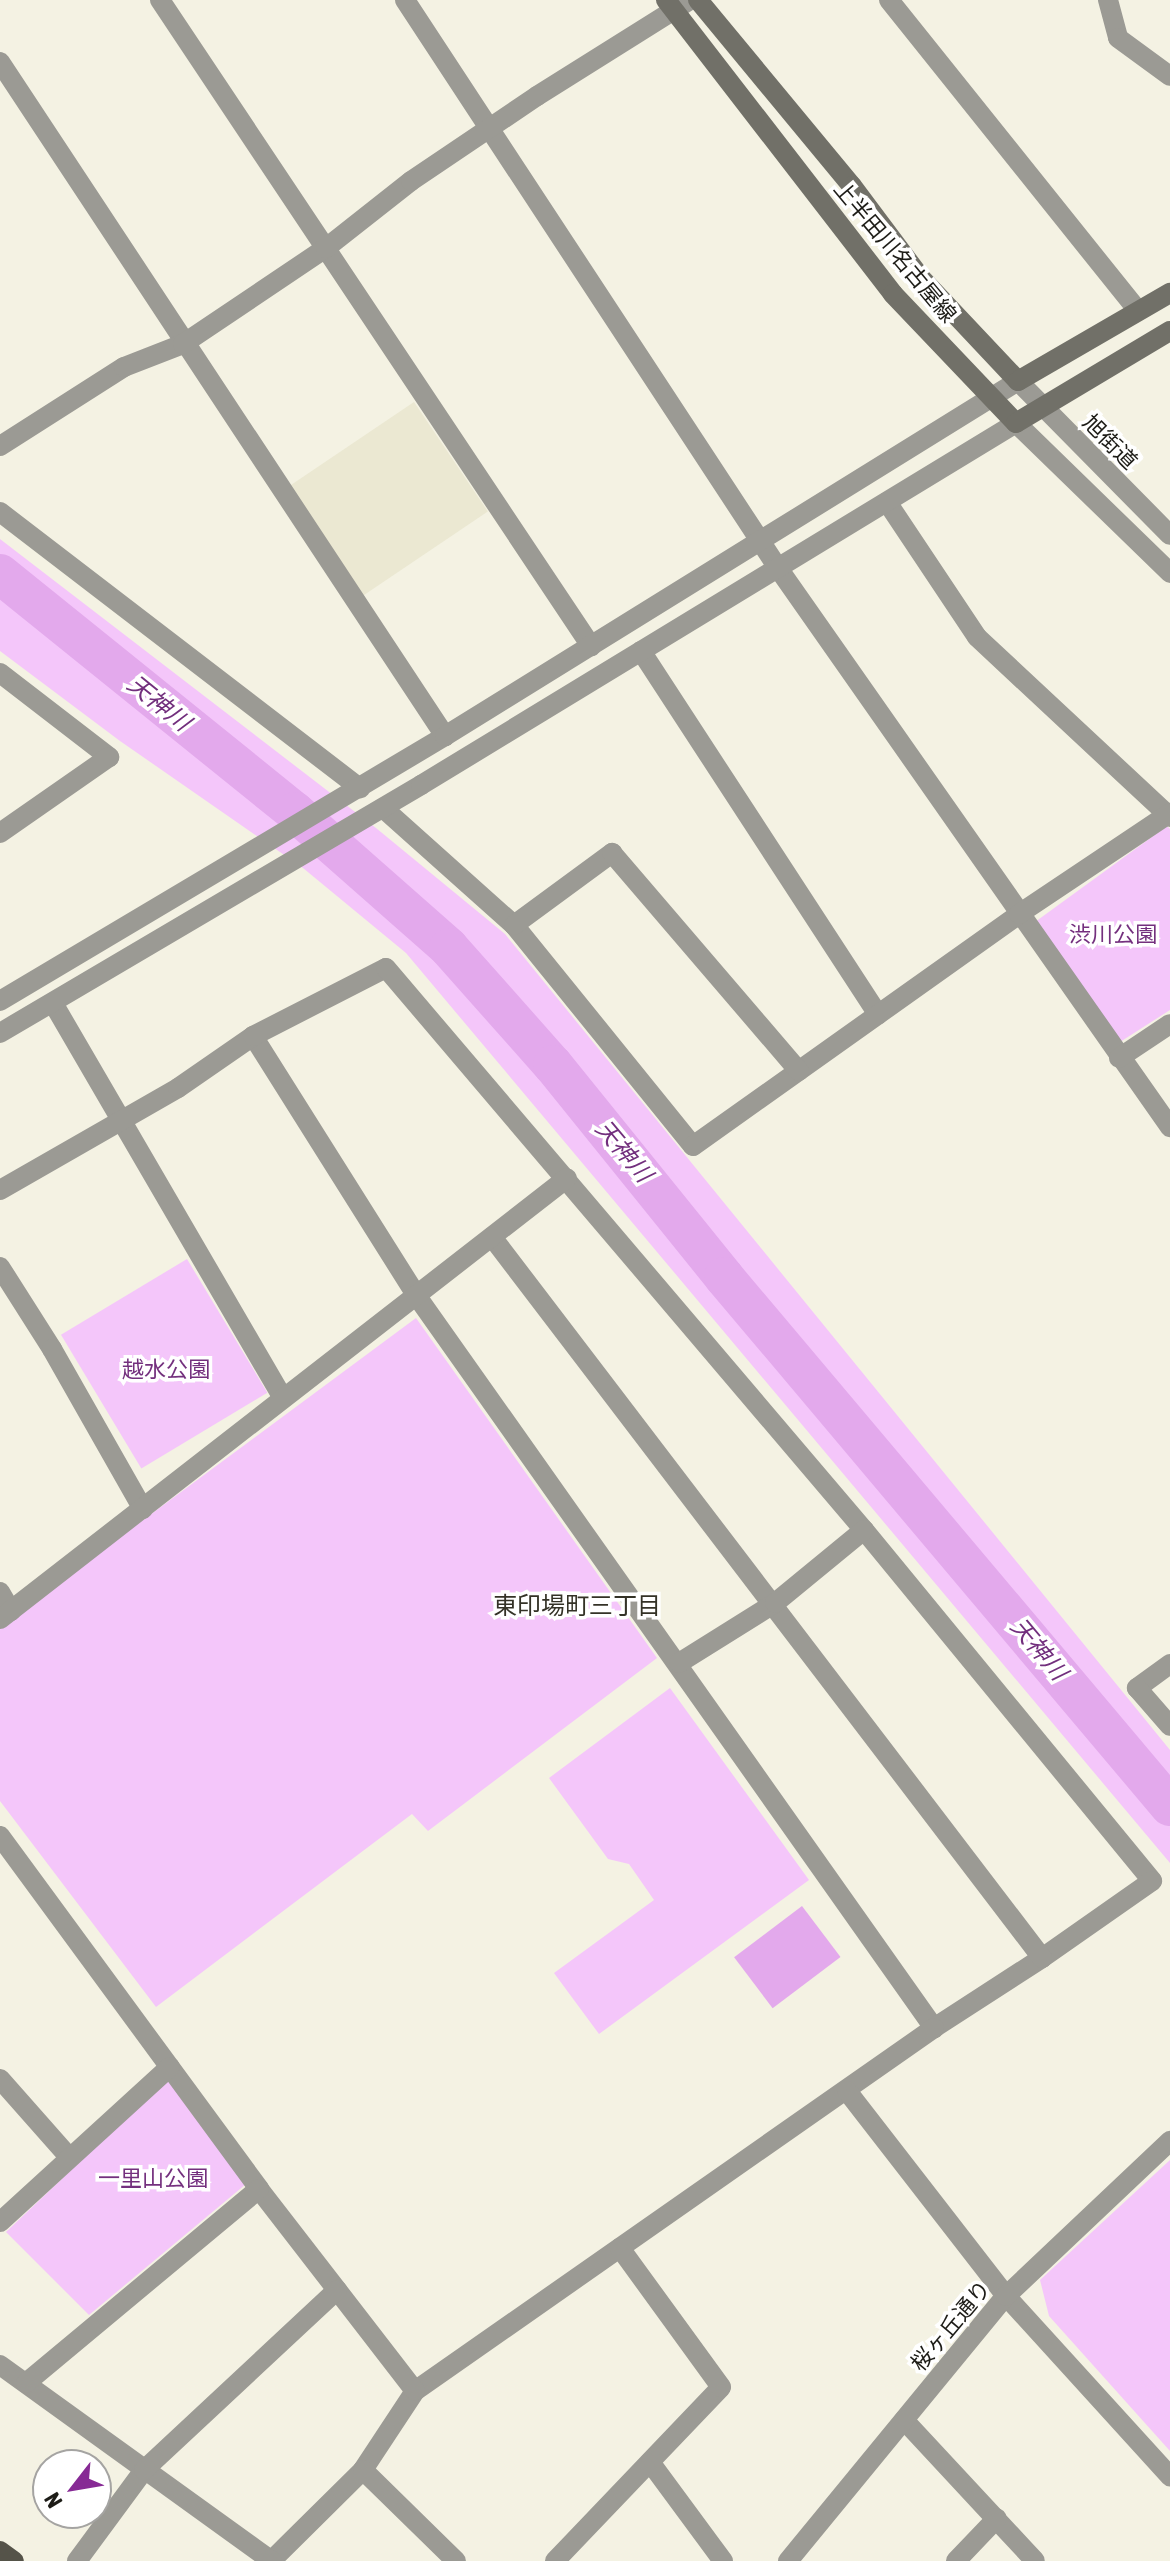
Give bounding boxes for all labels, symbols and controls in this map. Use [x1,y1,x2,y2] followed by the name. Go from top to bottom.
[828,176,962,328] street label: 上半田川名古屋線
[1077,409,1143,475] street label: 旭街道
[122,669,196,737] water label: 天神川
[1069,922,1157,948] park label: 渋川公園
[590,1114,658,1188] water label: 天神川
[122,1357,210,1383] park label: 越水公園
[493,1592,661,1620] district label: 東印場町三丁目
[1005,1612,1073,1686] water label: 天神川
[98,2166,208,2192] park label: 一里山公園
[906,2275,996,2377] street label: 桜ヶ丘通り
[32,2449,112,2529] north arrow
[39,2488,68,2513] text: N

